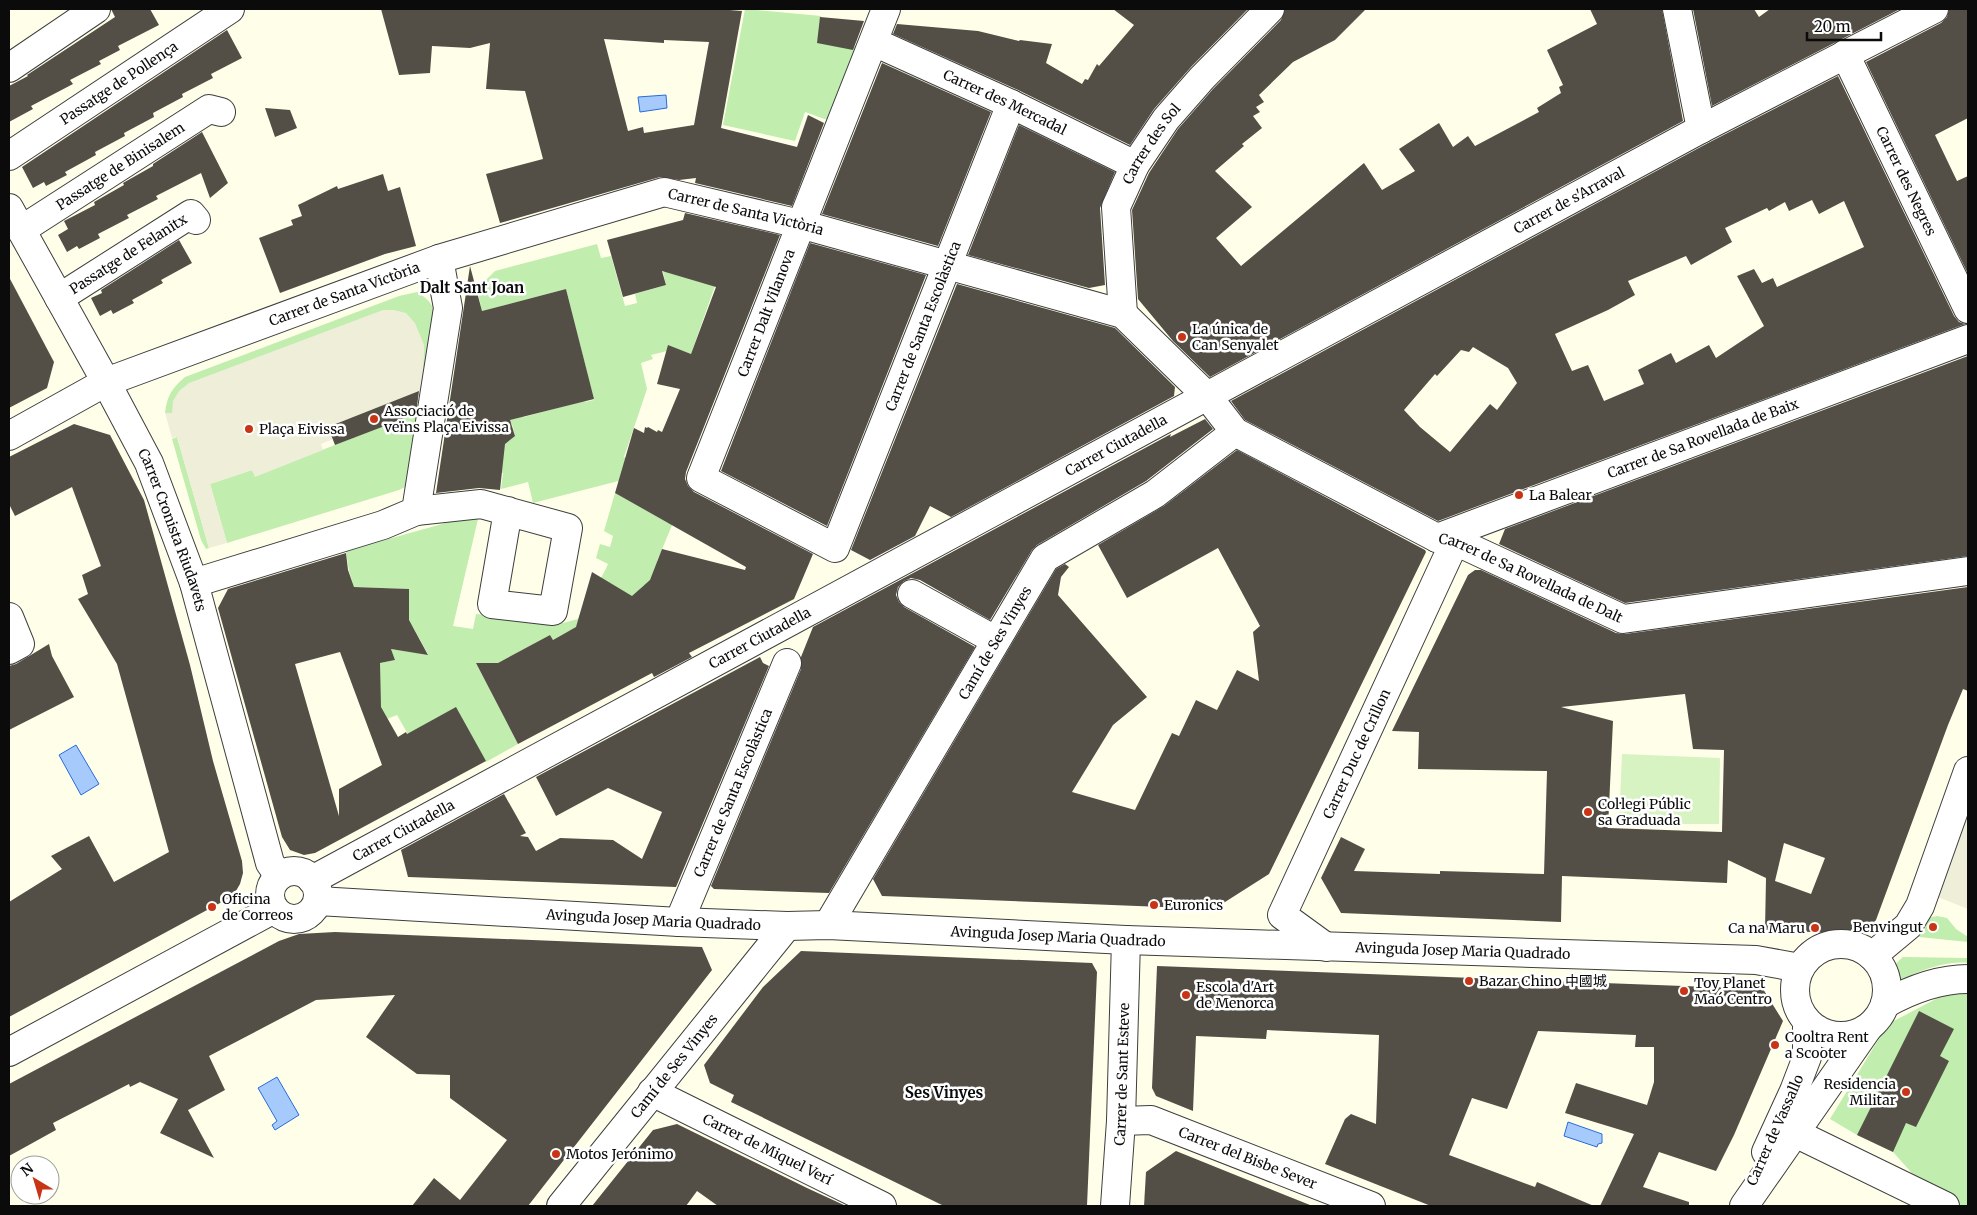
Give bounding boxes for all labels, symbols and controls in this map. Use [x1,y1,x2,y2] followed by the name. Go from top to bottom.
[1807,10,1881,42] scale bar
[1814,17,1851,36] text: 20 m
[57,37,182,129] street label: Passatge de Pollença
[940,65,1070,139] street label: Carrer des Mercadal
[1119,99,1185,187] street label: Carrer des Sol
[53,118,188,214] street label: Passatge de Binisalem
[1872,123,1940,239] street label: Carrer des Negres
[1510,163,1628,238] street label: Carrer de s'Arraval
[666,184,826,239] street label: Carrer de Santa Victòria
[66,210,191,298] street label: Passatge de Felanitx
[881,238,965,414] street label: Carrer de Santa Escolàstica
[733,246,799,379] street label: Carrer Dalt Vilanova
[266,258,423,330] street label: Carrer de Santa Victòria
[420,278,524,297] district label: Dalt Sant Joan
[1192,320,1279,354] place label: La única de Can Senyalet
[1176,331,1188,343] marker: La única de Can Senyalet
[1605,394,1802,482] street label: Carrer de Sa Rovellada de Baix
[383,402,509,436] place label: Associació de veïns Plaça Eivissa
[1062,410,1171,480] street label: Carrer Ciutadella
[368,413,380,425] marker: Associació de veïns Plaça Eivissa
[259,420,345,438] place label: Plaça Eivissa
[243,423,255,435] marker: Plaça Eivissa
[134,445,210,614] street label: Carrer Cronista Riudavets
[1529,486,1592,504] place label: La Balear
[1513,489,1525,501] marker: La Balear
[1437,529,1626,627] street label: Carrer de Sa Rovellada de Dalt
[954,582,1036,703] street label: Camí de Ses Vinyes
[706,603,814,673] street label: Carrer Ciutadella
[1319,686,1394,822] street label: Carrer Duc de Crillon
[690,705,776,880] street label: Carrer de Santa Escolàstica
[349,795,458,865] street label: Carrer Ciutadella
[1598,795,1691,829] place label: Col·legi Públic sa Graduada
[1582,806,1594,818] marker: Col·legi Públic sa Graduada
[222,890,293,924] place label: Oficina de Correos
[1164,896,1223,914] place label: Euronics
[1148,899,1160,911] marker: Euronics
[206,901,218,913] marker: Oficina de Correos
[544,905,761,934] street label: Avinguda Josep Maria Quadrado
[1853,918,1924,936] place label: Benvingut
[1728,919,1805,937] place label: Ca na Maru
[1927,921,1939,933] marker: Benvingut
[949,922,1166,950] street label: Avinguda Josep Maria Quadrado
[1809,922,1821,934] marker: Ca na Maru
[1354,938,1571,963] street label: Avinguda Josep Maria Quadrado
[1479,972,1607,990] place label: Bazar Chino 中國城
[1694,974,1772,1008] place label: Toy Planet Maó Centro
[1463,975,1475,987] marker: Bazar Chino 中國城
[1196,978,1275,1012] place label: Escola d'Art de Menorca
[1678,985,1690,997] marker: Toy Planet Maó Centro
[1180,989,1192,1001] marker: Escola d'Art de Menorca
[1110,1003,1133,1146] street label: Carrer de Sant Esteve
[627,1010,722,1122] street label: Camí de Ses Vinyes
[1785,1028,1869,1062] place label: Cooltra Rent a Scooter
[1769,1039,1781,1051] marker: Cooltra Rent a Scooter
[1742,1072,1808,1188] street label: Carrer de Vassallo
[1824,1075,1896,1109] place label: Residencia Militar
[905,1083,984,1102] district label: Ses Vinyes
[1900,1086,1912,1098] marker: Residencia Militar
[700,1110,836,1189] street label: Carrer de Miquel Verí
[1176,1123,1320,1193] street label: Carrer del Bisbe Sever
[566,1145,673,1163] place label: Motos Jerónimo
[550,1148,562,1160] marker: Motos Jerónimo
[10,1155,60,1205] north arrow
[17,1159,37,1180] text: N

